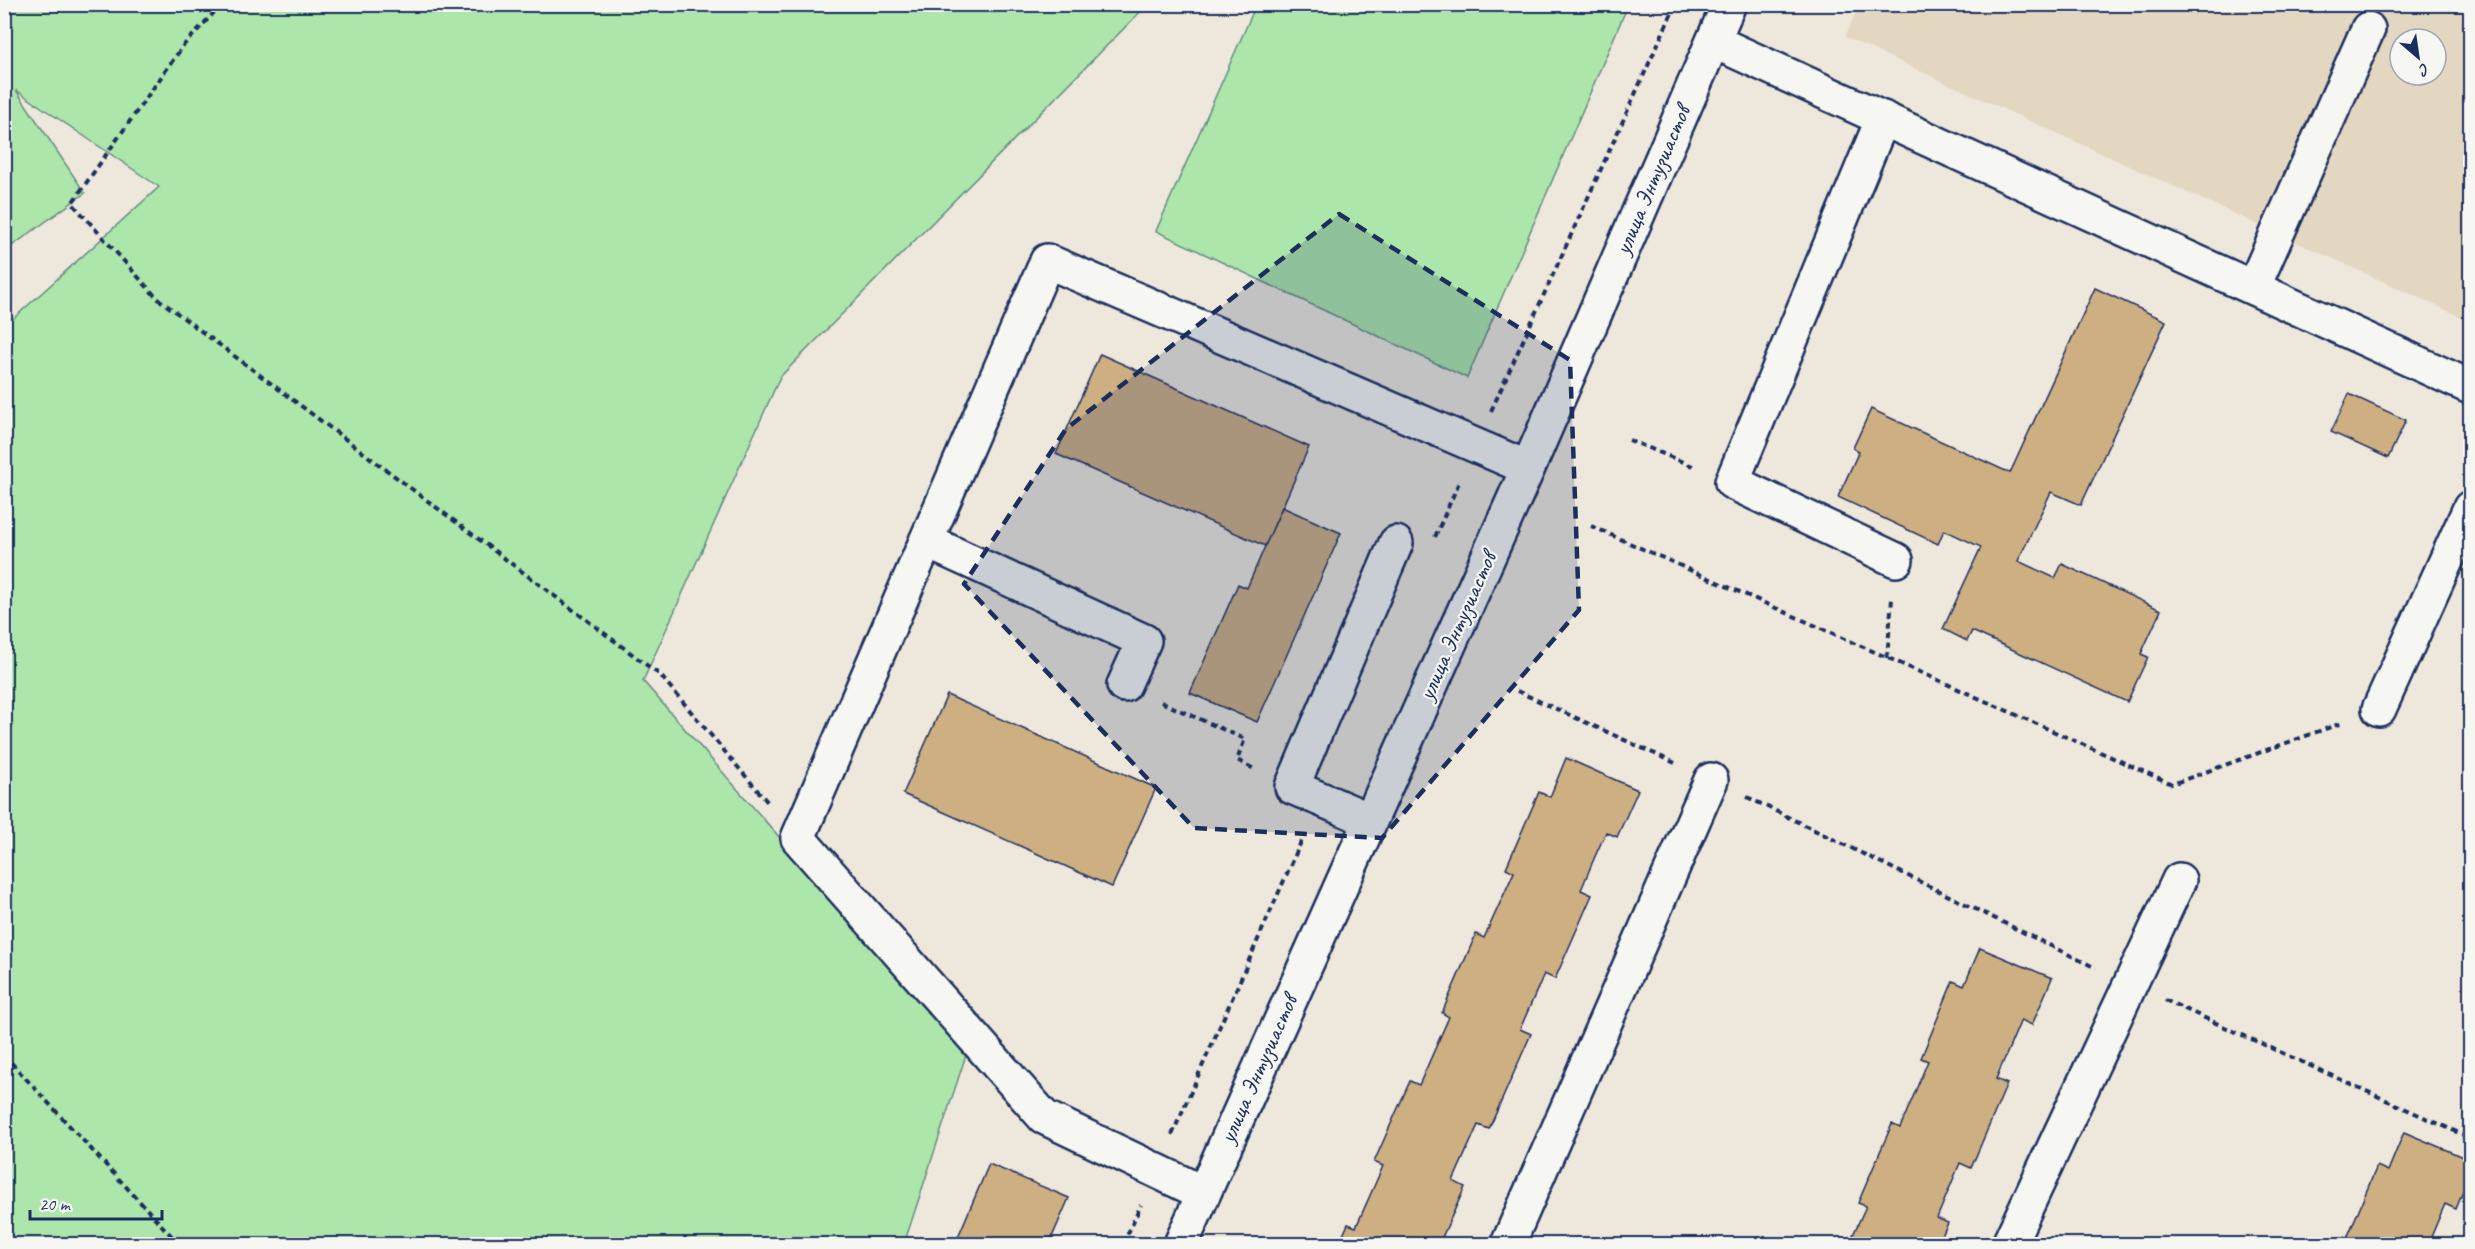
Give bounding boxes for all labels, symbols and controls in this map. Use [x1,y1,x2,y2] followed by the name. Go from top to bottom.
[2388,27,2448,87] north arrow
[2415,59,2433,81] text: С
[1606,97,1698,261] street label: улица Энтузиастов
[1410,544,1505,706] street label: улица Энтузиастов
[1211,987,1306,1149] street label: улица Энтузиастов
[30,1183,162,1221] scale bar
[39,1193,72,1215] text: 20 m

